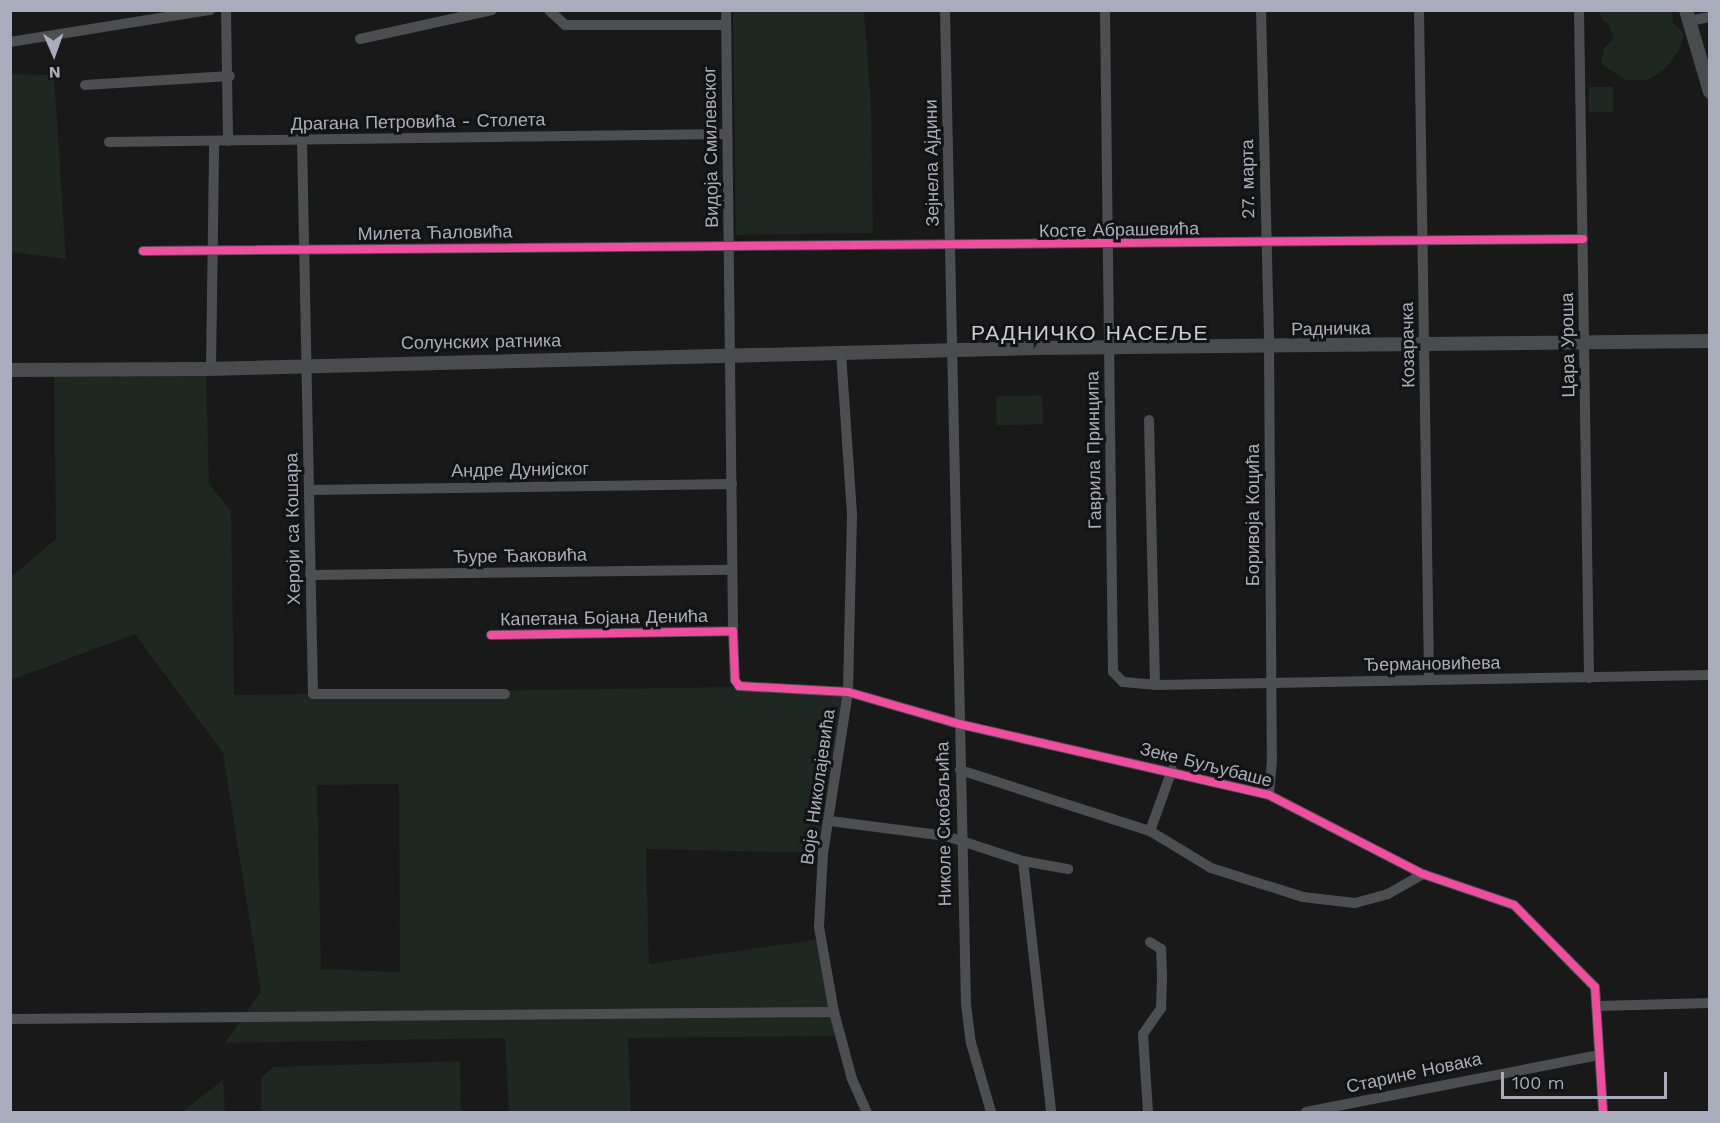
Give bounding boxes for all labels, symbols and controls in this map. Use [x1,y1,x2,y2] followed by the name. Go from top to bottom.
[24,24,84,84] north arrow
[48,63,61,82] text: N
[699,66,723,228] street label: Видоја Смилевског
[920,99,944,227] street label: Зејнела Ајдини
[290,109,546,135] street label: Драгана Петровића - Столета
[1237,139,1259,219] street label: 27. марта
[1039,218,1199,242] street label: Косте Абрашевића
[357,221,513,245] street label: Милета Ћаловића
[1556,292,1580,398] street label: Цара Уроша
[1396,302,1420,388] street label: Козарачка
[1291,318,1371,340] street label: Радничка
[971,320,1209,346] district label: РАДНИЧКО НАСЕЉЕ
[401,330,561,354] street label: Солунских ратника
[1082,371,1106,529] street label: Гаврила Принципа
[1242,444,1264,586] street label: Боривоја Коцића
[281,453,305,605] street label: Хероји са Кошара
[451,458,589,482] street label: Андре Дунијског
[453,544,587,568] street label: Ђуре Ђаковића
[500,605,708,631] street label: Капетана Бојана Денића
[1363,652,1501,676] street label: Ђермановићева
[796,708,840,866] street label: Воје Николајевића
[1138,738,1274,792] street label: Зеке Буљубаше
[932,741,956,907] street label: Николе Скобаљића
[1344,1048,1484,1098] street label: Старине Новака
[1504,1060,1670,1098] scale bar
[1512,1072,1565,1093] text: 100 m

